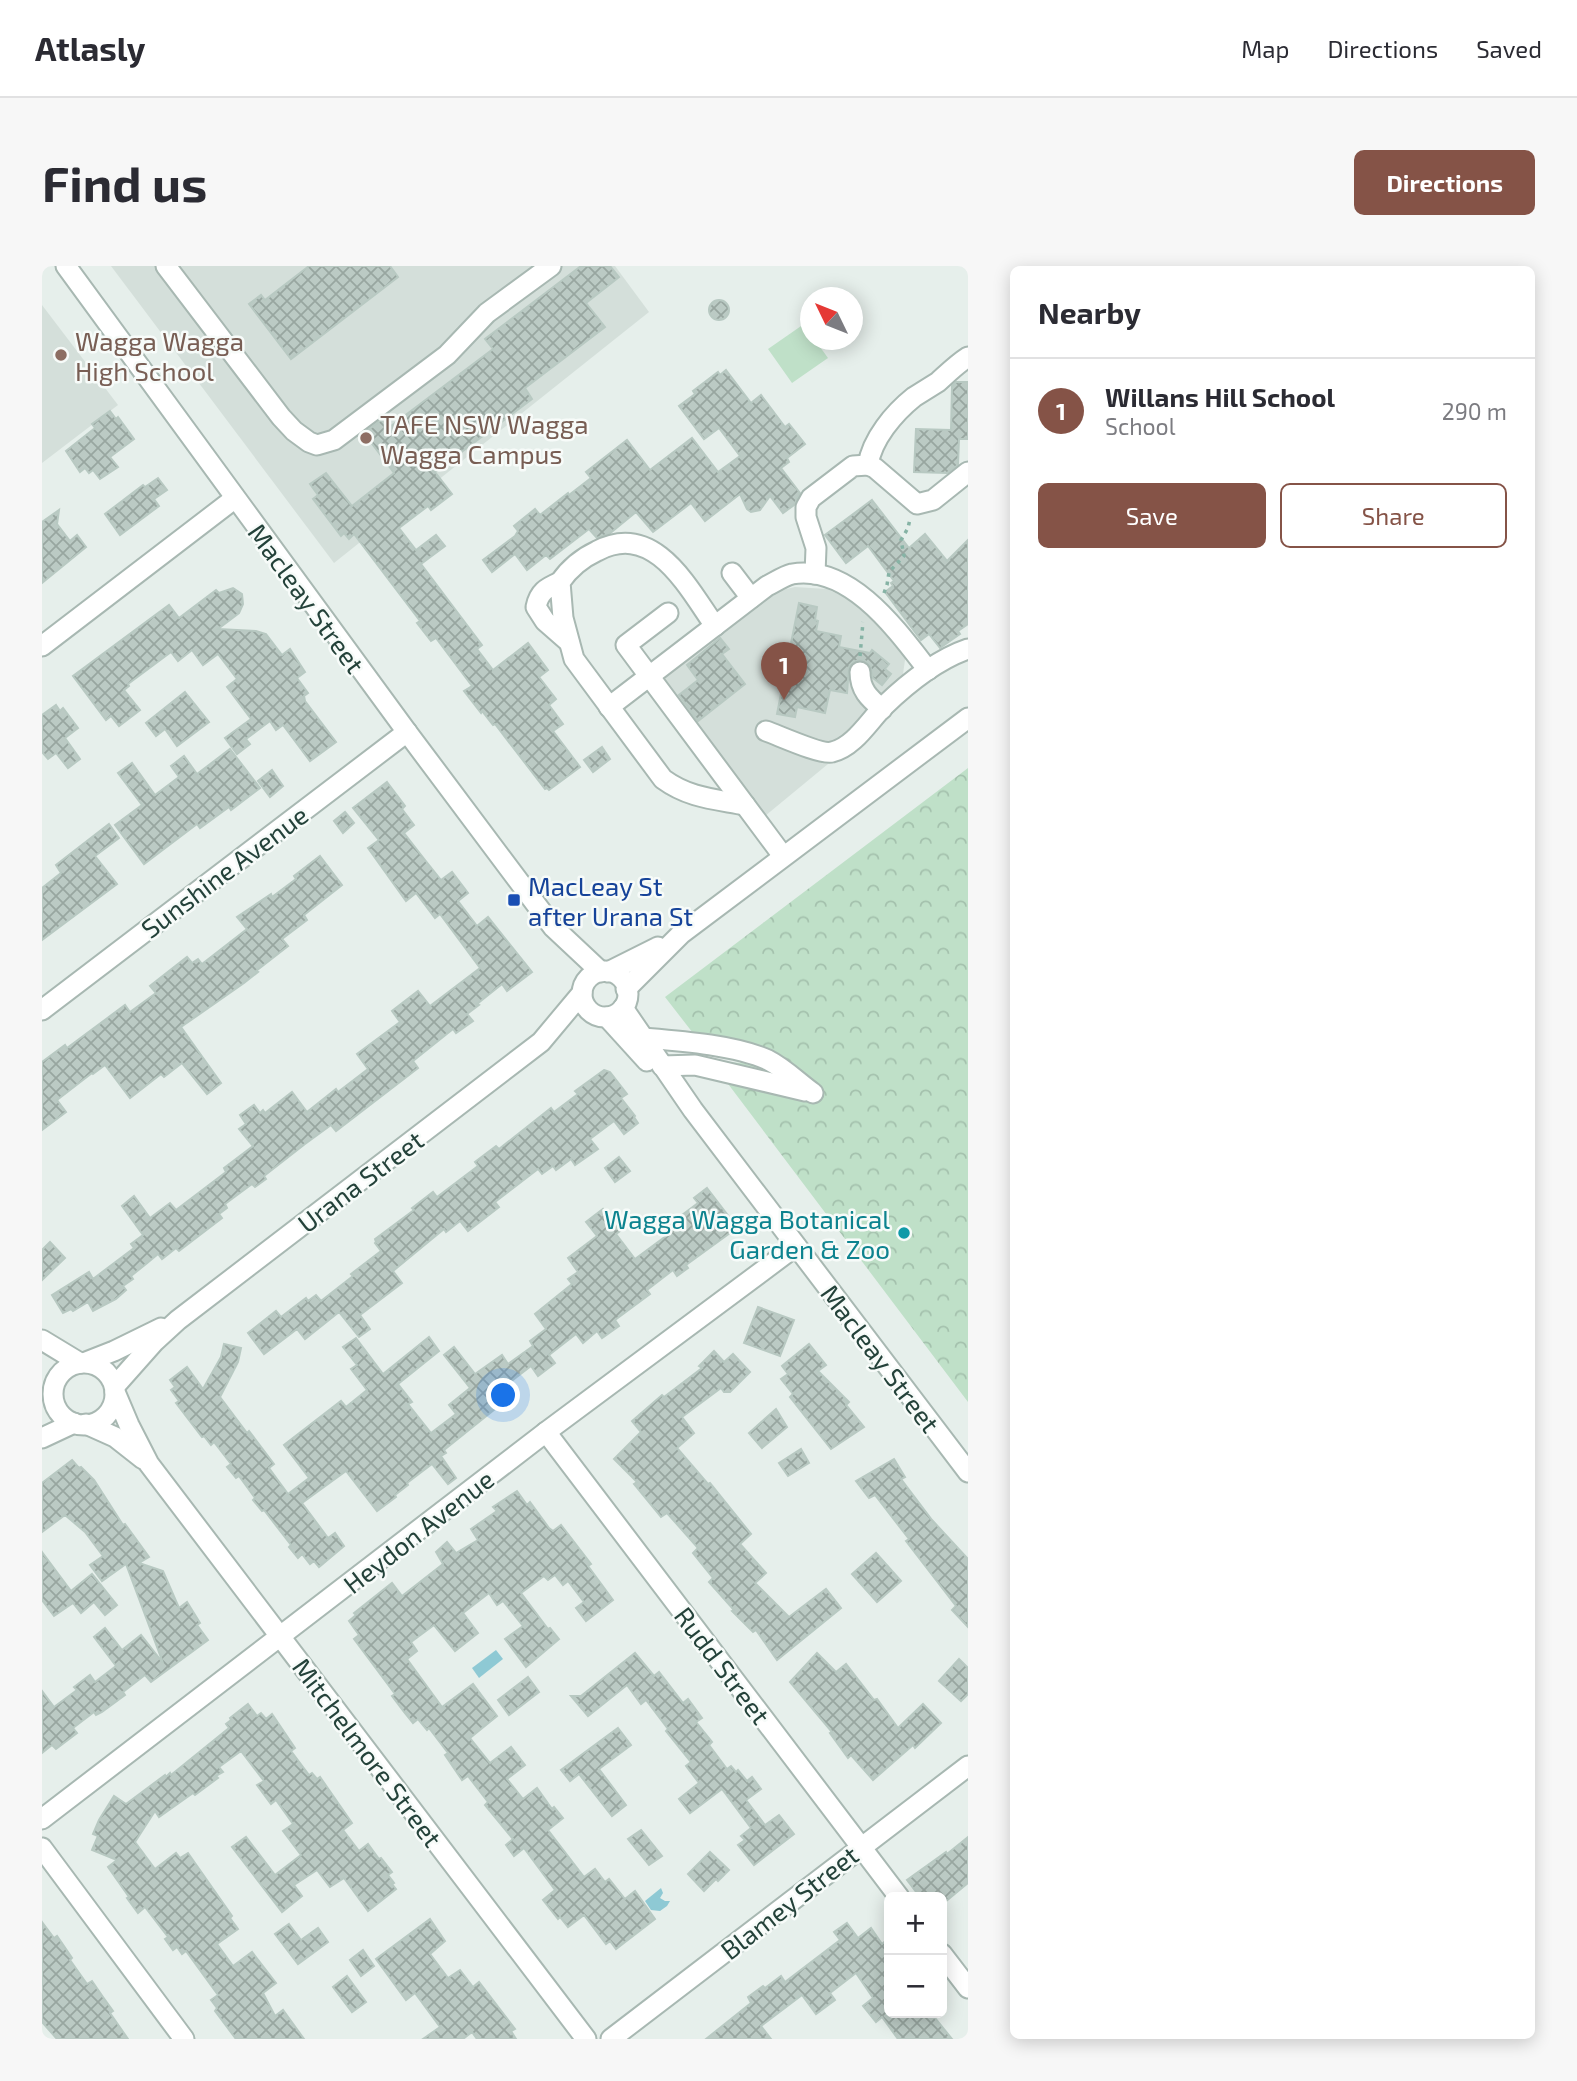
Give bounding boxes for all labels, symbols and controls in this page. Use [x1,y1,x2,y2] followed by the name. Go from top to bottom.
[35,28,145,68] text: Atlasly
[1241,34,1289,63] text: Map
[1327,34,1438,63] text: Directions
[1476,34,1542,63] text: Saved
[1354,150,1535,215] button: Directions
[42,153,207,212] text: Find us
[800,287,863,350] north arrow
[1038,294,1141,330] text: Nearby
[75,325,244,386] place label: Wagga Wagga High School
[53,347,69,363] marker: Wagga Wagga High School
[1105,381,1335,412] text: Willans Hill School
[1056,397,1066,425] text: 1
[1442,397,1507,425] text: 290 m
[380,408,589,469] place label: TAFE NSW Wagga Wagga Campus
[1105,412,1175,440] text: School
[358,430,374,446] marker: TAFE NSW Wagga Wagga Campus
[1038,483,1266,548] button: Save
[1280,483,1507,548] button: Share
[242,517,372,679] street label: Macleay Street
[761,642,807,700] pin: 1
[135,798,313,944] street label: Sunshine Avenue
[528,870,693,931] place label: MacLeay St after Urana St
[506,892,522,908] marker: MacLeay St after Urana St
[291,1124,429,1238] street label: Urana Street
[604,1203,890,1264] place label: Wagga Wagga Botanical Garden & Zoo
[896,1225,912,1241] marker: Wagga Wagga Botanical Garden & Zoo
[815,1278,947,1438] street label: Macleay Street
[486,1378,520,1412] your location
[337,1463,499,1599] street label: Heydon Avenue
[669,1600,777,1730] street label: Rudd Street
[287,1652,449,1853] street label: Mitchelmore Street
[714,1839,864,1965] street label: Blamey Street
[884,1892,947,2018] map controls
[884,1892,947,1955] button: +
[884,1955,947,2018] button: −

